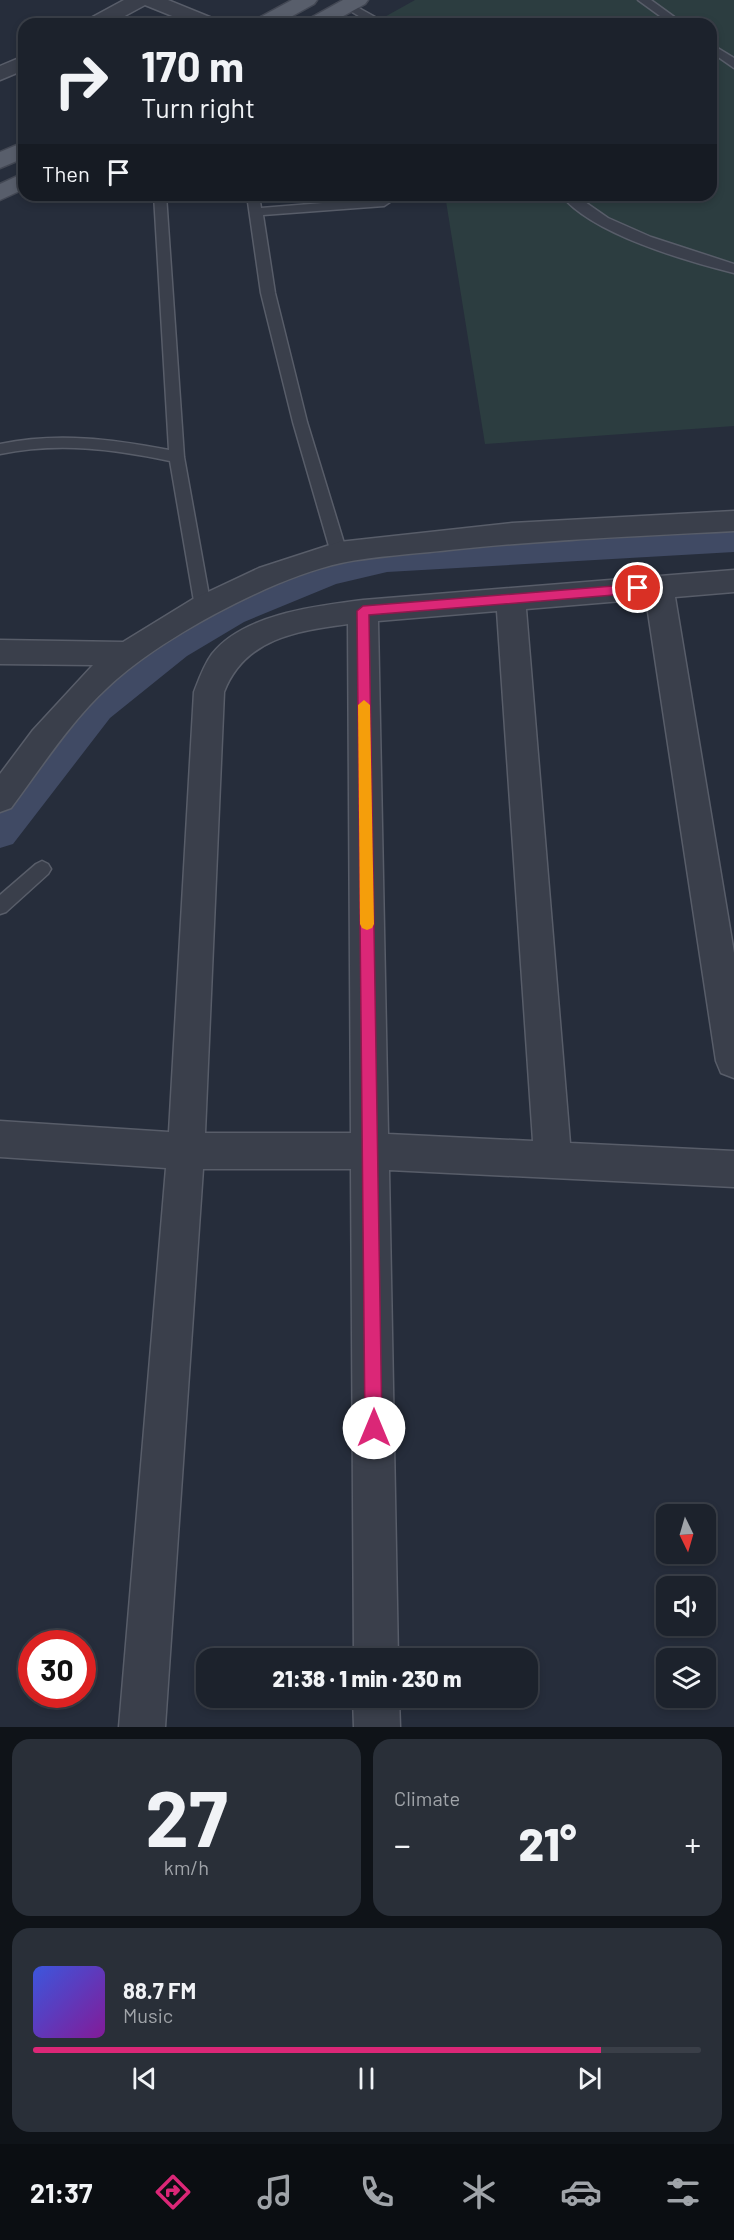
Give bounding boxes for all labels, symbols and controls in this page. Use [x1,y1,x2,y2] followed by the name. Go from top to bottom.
[141,40,244,90] text: 170 m
[42,42,120,120] icon: right
[141,91,255,123] text: Turn right
[102,156,135,189] icon: arrive
[42,160,90,186] text: Then
[612,562,663,613] pin
[621,571,654,604] icon: arrive
[342,1396,406,1460] position arrow
[656,1504,716,1564] north arrow
[656,1504,716,1708] map controls
[656,1576,716,1636] button: sound
[18,1630,96,1708] speed limit sign: 30
[656,1648,716,1708] button: layers
[273,1665,461,1691] text: 21:38 · 1 min · 230 m
[145,1769,228,1863] text: 27
[394,1786,460,1810] text: Climate
[518,1816,577,1870] text: 21°
[394,1824,411,1864] text: −
[684,1824,701,1864] text: +
[164,1855,209,1879] text: km/h
[123,1977,196,2003] text: 88.7 FM
[123,2003,173,2027] text: Music
[128,2062,161,2095] icon: previous
[350,2062,383,2095] icon: pause
[573,2062,606,2095] icon: next
[152,2171,194,2213] icon: directions
[254,2171,296,2213] icon: music
[356,2171,398,2213] icon: phone
[458,2171,500,2213] icon: climate
[560,2171,602,2213] icon: car
[662,2171,704,2213] icon: filters
[30,2176,92,2208] text: 21:37

